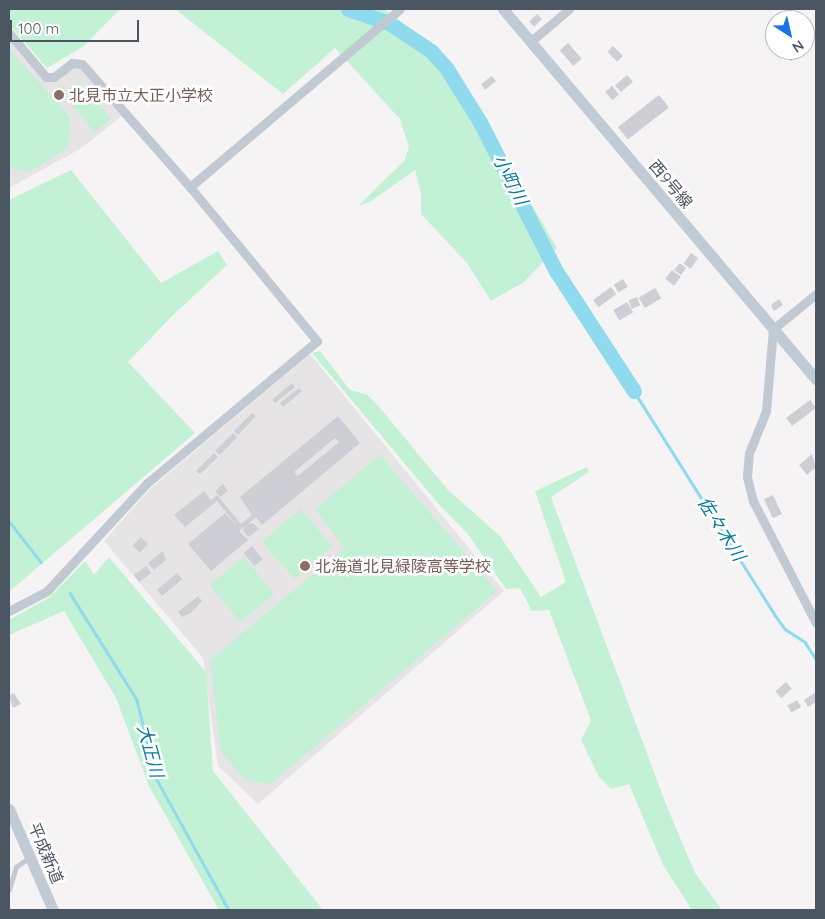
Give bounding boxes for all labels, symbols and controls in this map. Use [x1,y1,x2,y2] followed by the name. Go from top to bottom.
[12,10,141,42] scale bar
[765,10,815,60] north arrow
[18,19,59,38] text: 100 m
[789,36,807,57] text: N
[69,85,213,105] place label: 北見市立大正小学校
[53,89,65,101] marker: 北見市立大正小学校
[488,151,532,209] water label: 小町川
[645,156,697,212] street label: 西9号線
[693,493,749,565] water label: 佐々木川
[315,556,491,576] place label: 北海道北見緑陵高等学校
[299,560,311,572] marker: 北海道北見緑陵高等学校
[133,722,167,780] water label: 大正川
[25,820,67,886] street label: 平成新道

